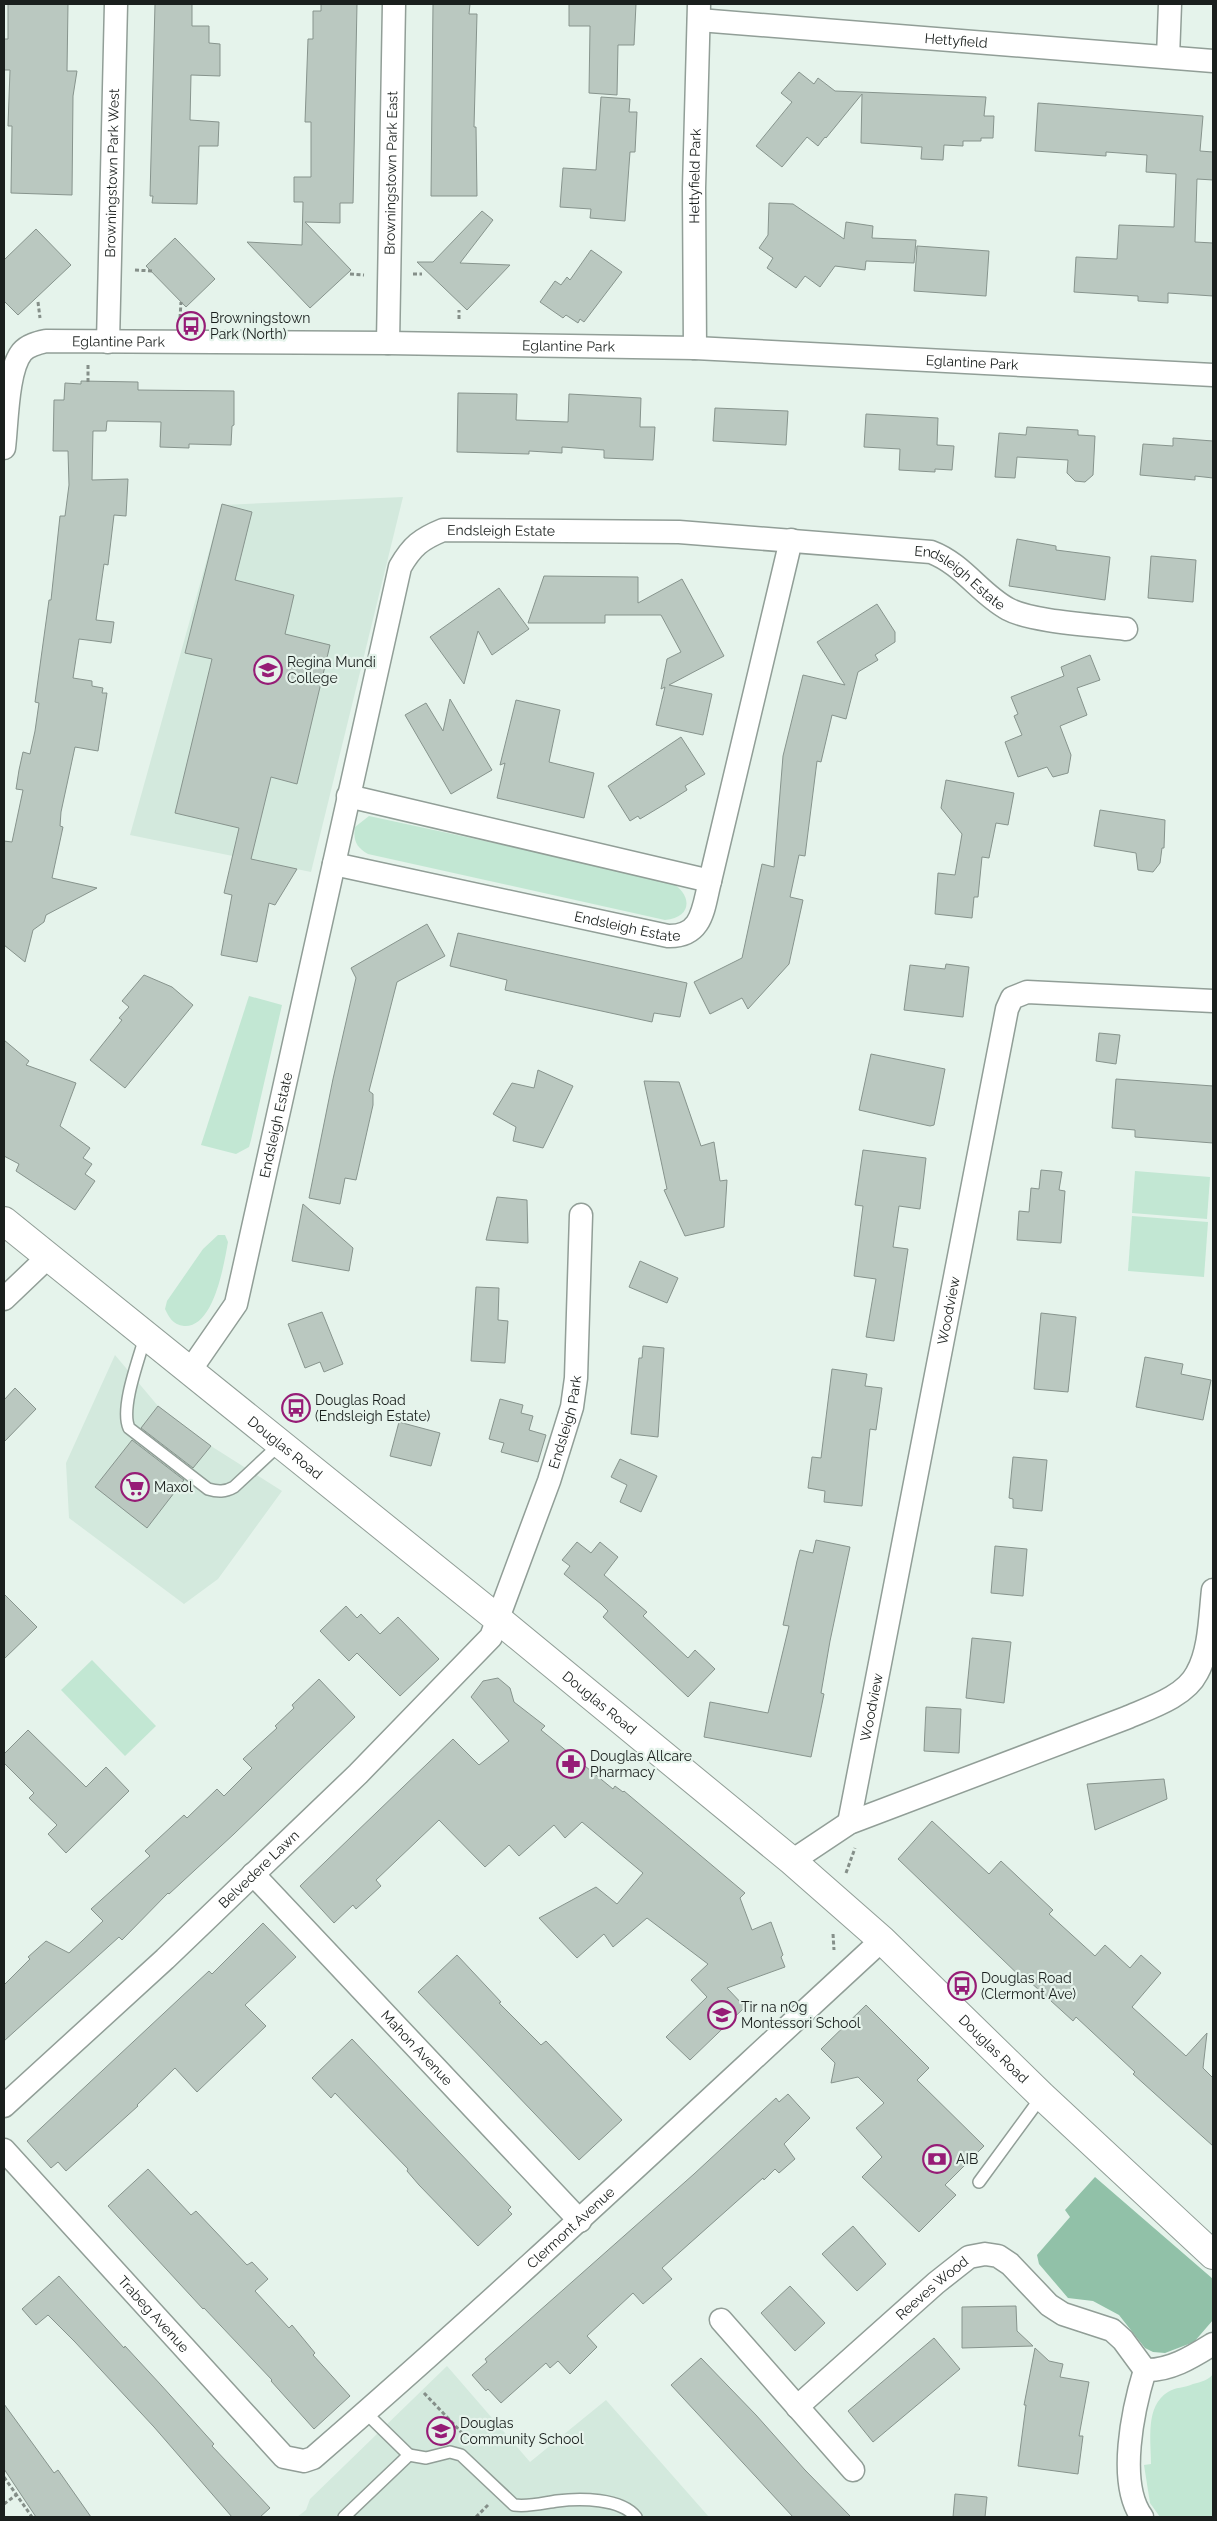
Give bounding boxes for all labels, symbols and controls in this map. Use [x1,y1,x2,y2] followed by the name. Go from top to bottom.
[924,30,988,51] street label: Hettyfield
[102,88,122,258] street label: Browningstown Park West
[382,91,400,255] street label: Browningstown Park East
[686,128,704,224] street label: Hettyfield Park
[210,310,310,342] place label: Browningstown Park (North)
[176,311,206,341] bus stop icon: Browningstown Park (North)
[72,333,166,350] street label: Eglantine Park
[522,337,616,355] street label: Eglantine Park
[925,352,1019,373] street label: Eglantine Park
[447,522,555,539] street label: Endsleigh Estate
[914,543,1008,613] street label: Endsleigh Estate
[287,654,376,686] place label: Regina Mundi College
[253,655,283,685] school or university icon: Regina Mundi College
[573,908,681,944] street label: Endsleigh Estate
[256,1071,295,1179] street label: Endsleigh Estate
[934,1275,963,1346] street label: Woodview
[545,1374,584,1471] street label: Endsleigh Park
[315,1392,430,1424] place label: Douglas Road (Endsleigh Estate)
[281,1393,311,1423] bus stop icon: Douglas Road (Endsleigh Estate)
[245,1413,325,1482] street label: Douglas Road
[120,1472,150,1502] supermarket icon: Maxol
[154,1479,193,1495] place label: Maxol
[559,1668,640,1738] street label: Douglas Road
[857,1671,886,1743] street label: Woodview
[590,1748,692,1780] place label: Douglas Allcare Pharmacy
[556,1749,586,1779] pharmacy icon: Douglas Allcare Pharmacy
[215,1827,302,1911] street label: Belvedere Lawn
[981,1970,1076,2002] place label: Douglas Road (Clermont Ave)
[947,1971,977,2001] bus stop icon: Douglas Road (Clermont Ave)
[741,1999,861,2031] place label: Tir na nOg Montessori School
[707,2000,737,2030] school or university icon: Tir na nOg Montessori School
[378,2007,456,2089] street label: Mahon Avenue
[956,2012,1032,2086] street label: Douglas Road
[922,2144,952,2174] bank icon: AIB
[956,2151,978,2167] place label: AIB
[524,2184,618,2272] street label: Clermont Avenue
[893,2253,971,2323] street label: Reeves Wood
[115,2273,192,2355] street label: Trabeg Avenue
[460,2415,584,2447] place label: Douglas Community School
[426,2416,456,2446] school or university icon: Douglas Community School

